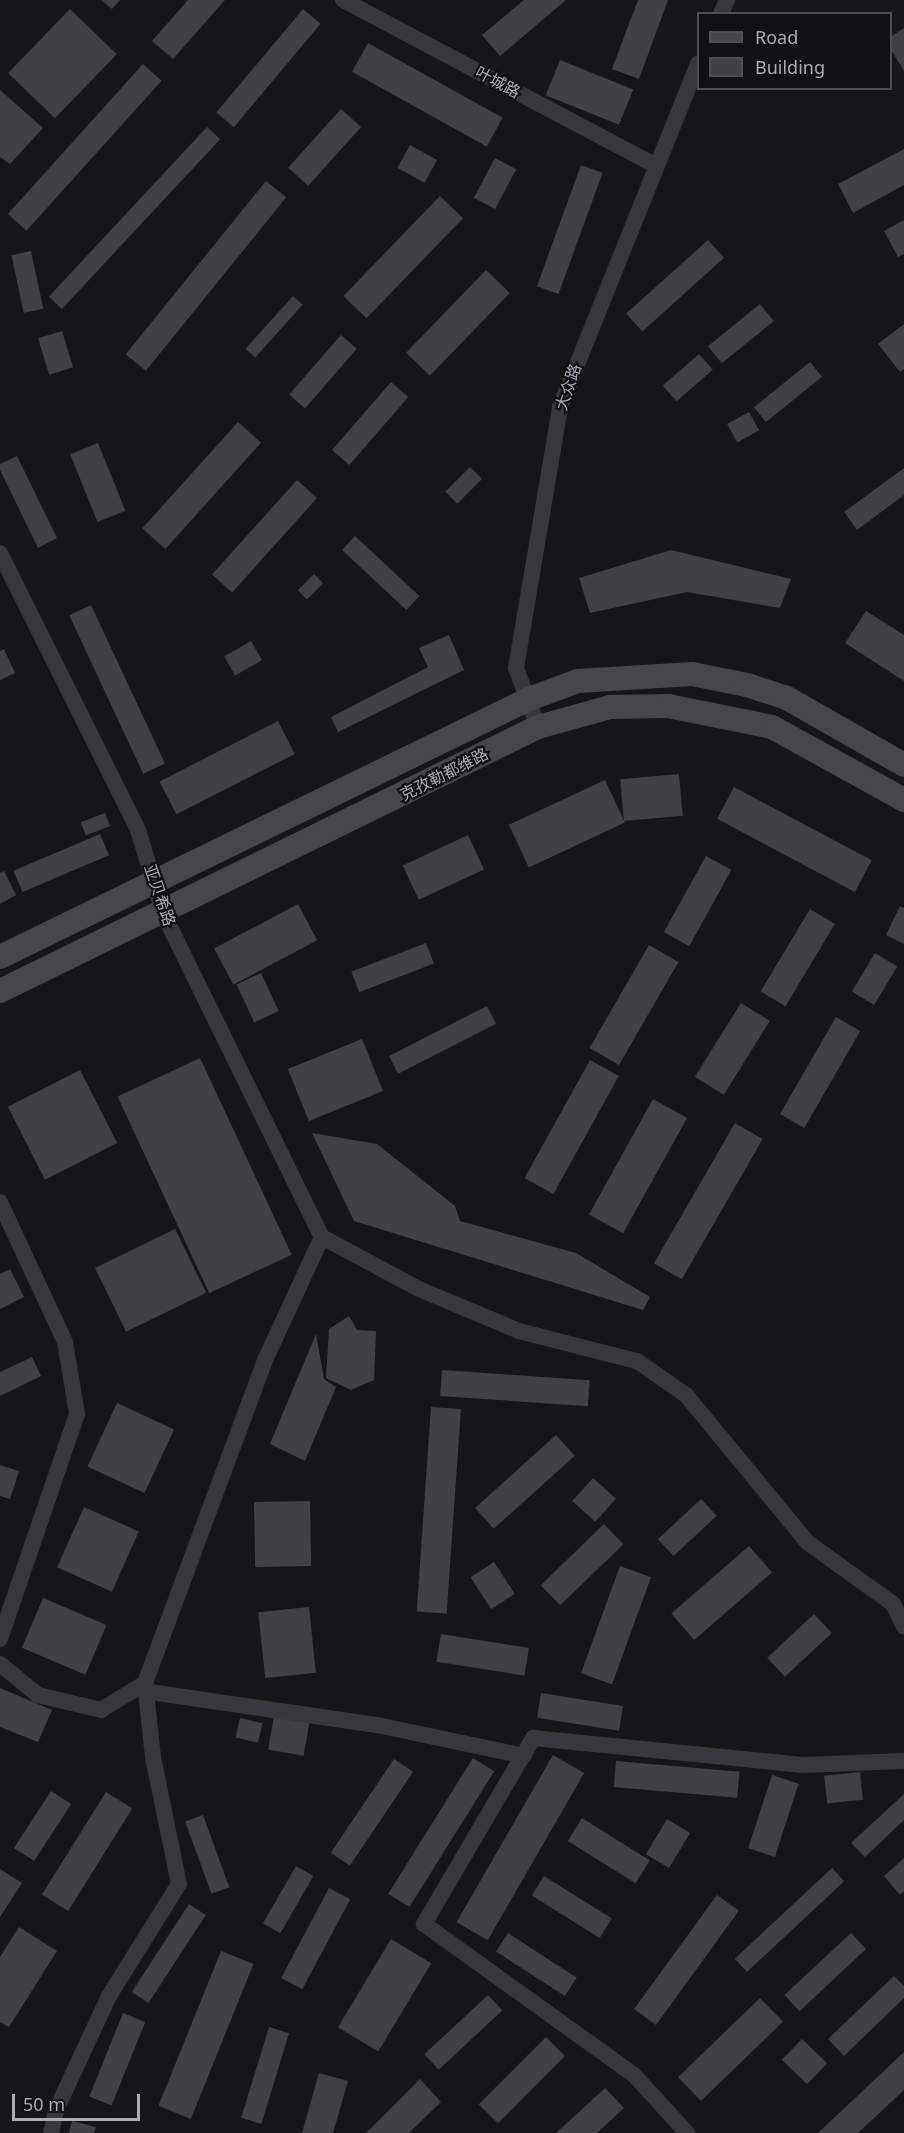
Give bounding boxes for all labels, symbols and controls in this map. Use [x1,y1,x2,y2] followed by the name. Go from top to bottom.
[697,12,892,90] legend
[755,25,798,49] text: Road
[755,55,825,79] text: Building
[472,62,524,102] street label: 叶城路
[551,361,585,413] street label: 大众路
[397,744,491,804] street label: 克孜勒都维路
[141,862,179,928] street label: 亚贝希路
[15,2082,142,2120] scale bar
[23,2092,65,2116] text: 50 m

